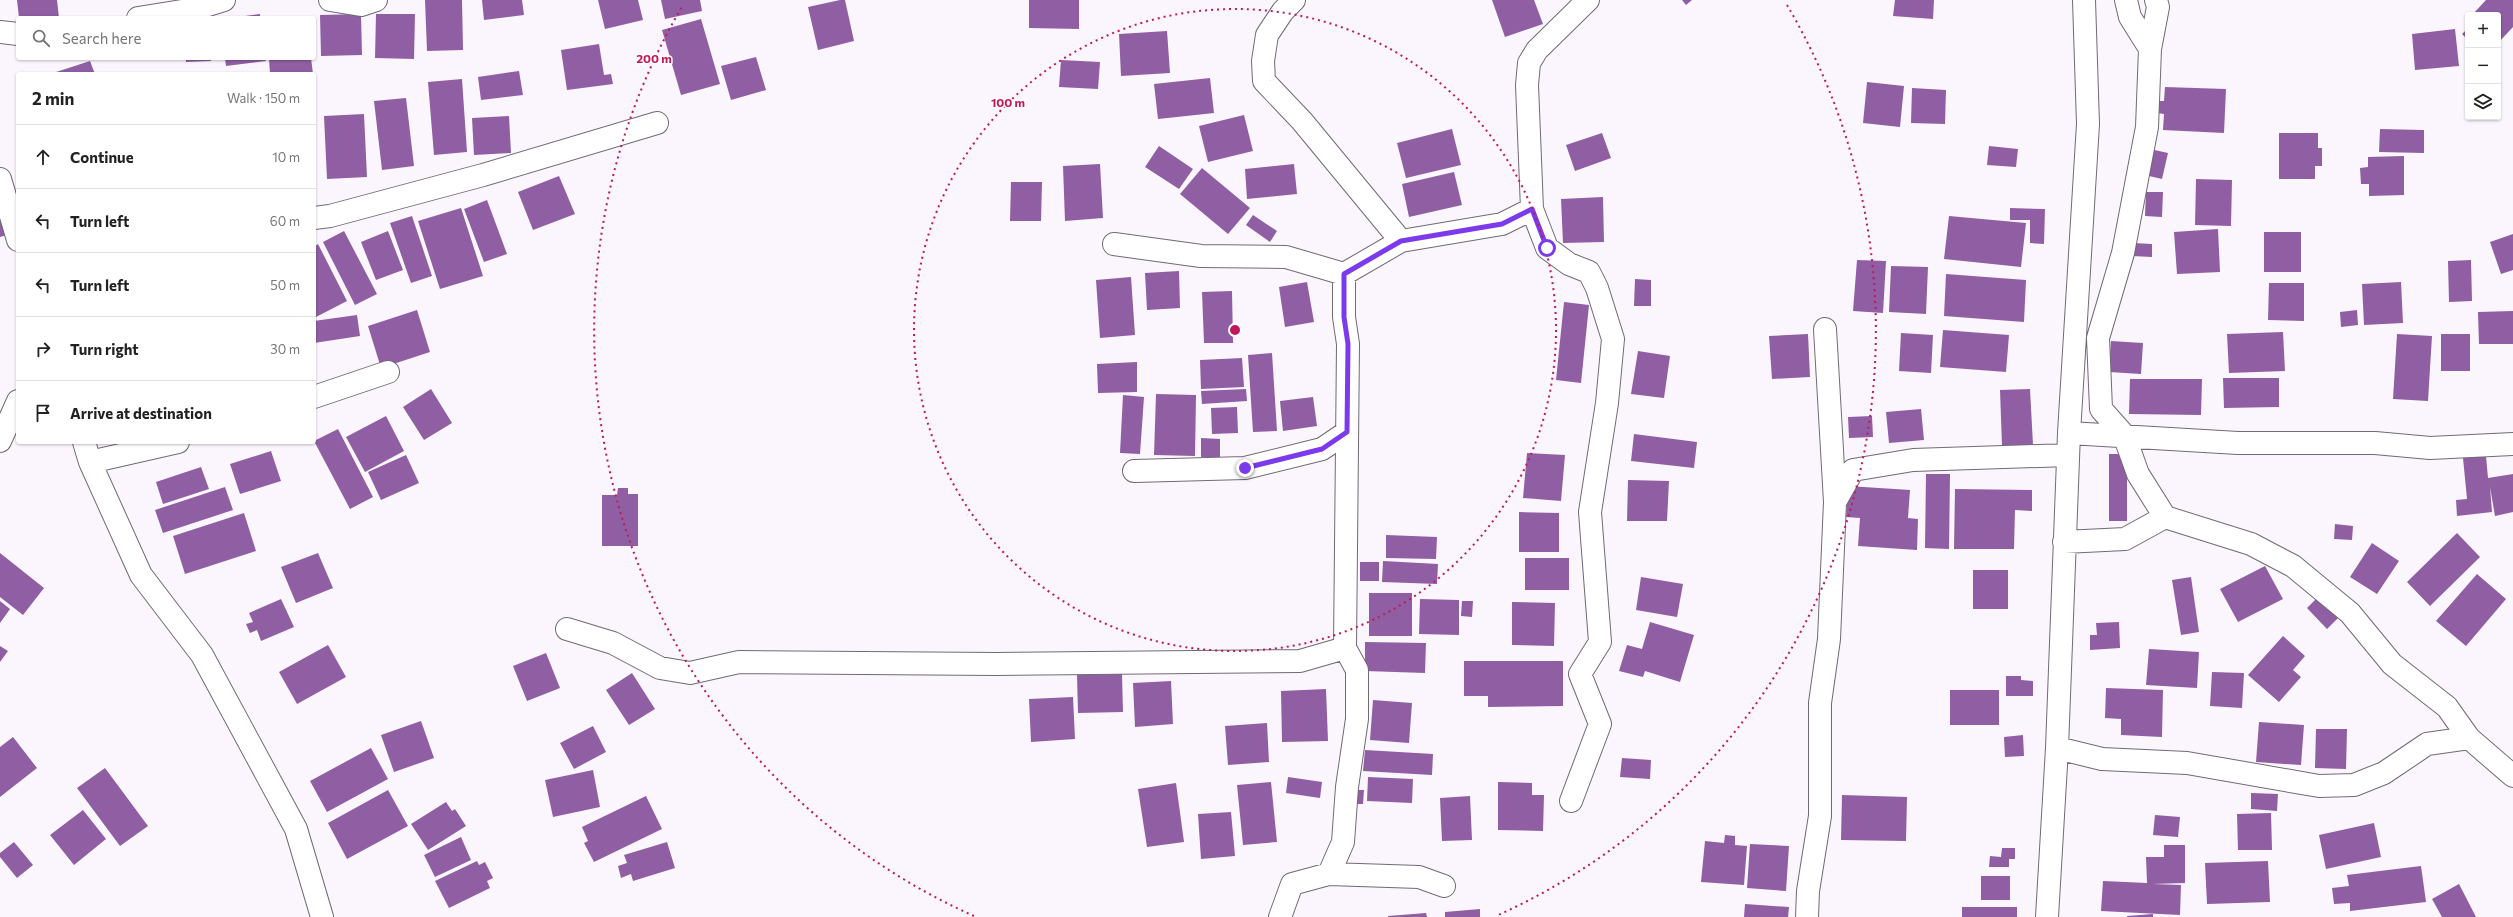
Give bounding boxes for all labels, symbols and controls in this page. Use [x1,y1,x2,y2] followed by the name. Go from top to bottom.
[2465,12,2501,120] map controls
[2465,12,2501,48] button: +
[16,16,316,60] search box
[30,27,52,49] icon: search
[62,29,141,47] text: Search here
[2465,48,2501,84] button: −
[636,51,672,65] text: 200 m
[2465,84,2501,120] button: layers
[32,88,74,109] text: 2 min
[227,90,300,106] text: Walk · 150 m
[991,95,1025,109] text: 100 m
[32,146,54,168] icon: ahead
[70,148,134,166] text: Continue
[272,149,300,165] text: 10 m
[32,210,54,232] icon: left
[70,212,129,230] text: Turn left
[270,213,300,229] text: 60 m
[1538,239,1556,257] route start
[32,274,54,296] icon: left
[70,276,129,294] text: Turn left
[270,277,300,293] text: 50 m
[1228,323,1242,337] centre of rings
[32,338,54,360] icon: right
[70,340,139,358] text: Turn right
[270,341,300,357] text: 30 m
[32,402,54,424] icon: arrive
[70,404,212,422] text: Arrive at destination
[1236,459,1254,477] route end

